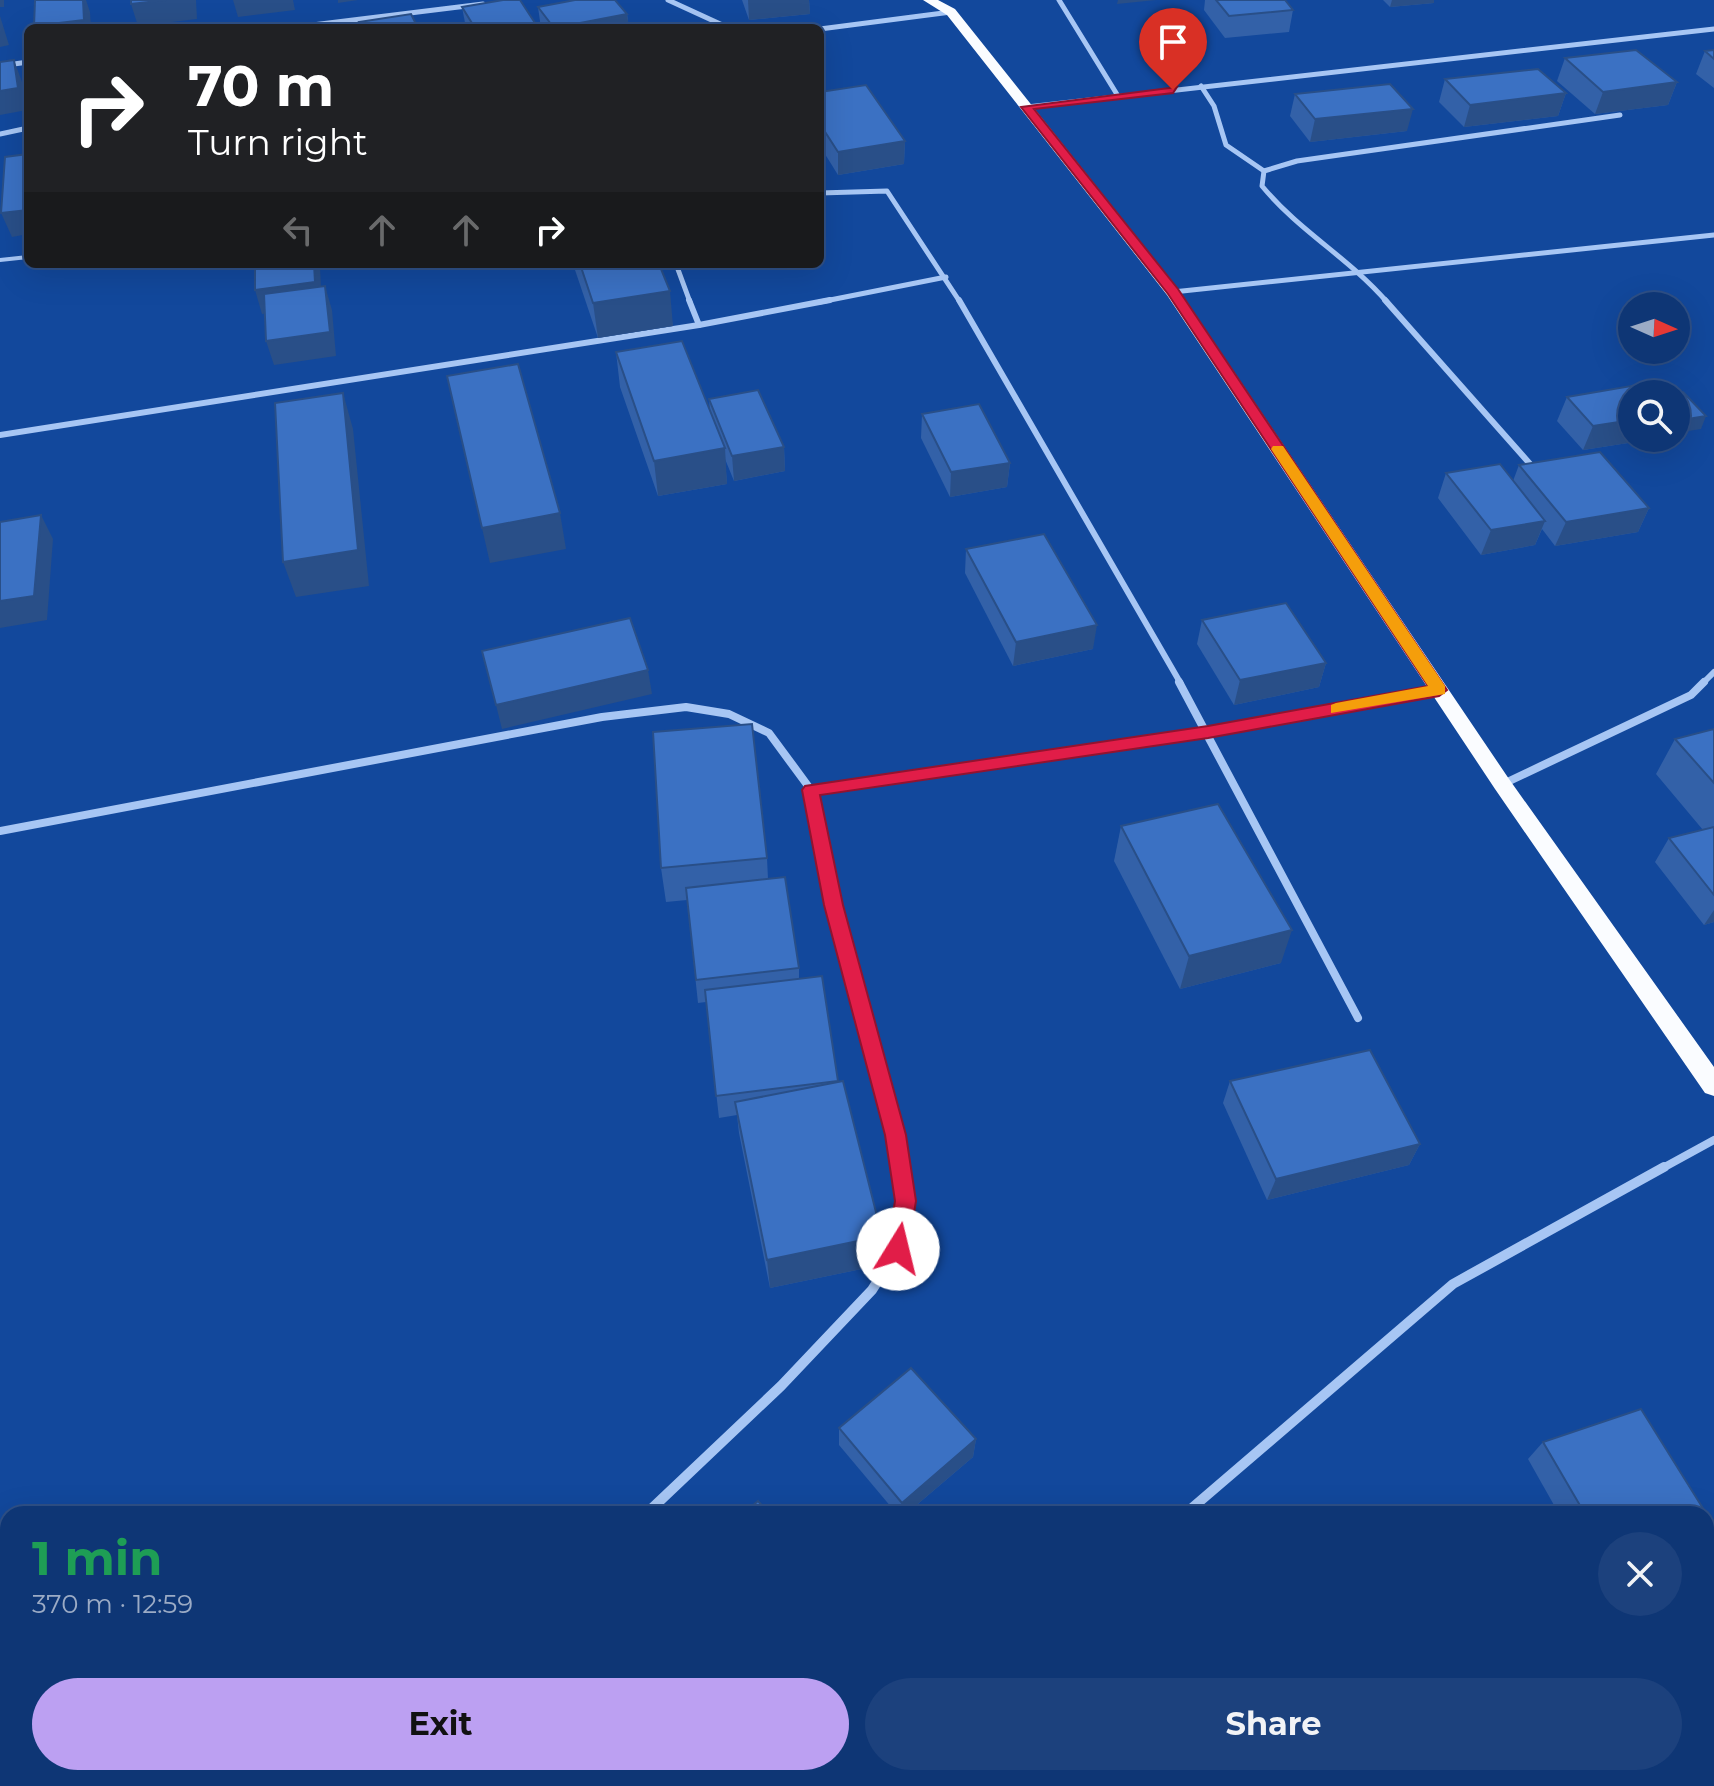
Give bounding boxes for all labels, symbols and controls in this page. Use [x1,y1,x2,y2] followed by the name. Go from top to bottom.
[1139,8,1207,90] pin
[1151,20,1195,64] icon: arrive
[188,52,334,120] text: 70 m
[56,56,160,160] icon: right
[188,120,368,164] text: Turn right
[276,208,320,252] icon: left
[360,208,404,252] icon: ahead
[444,208,488,252] icon: ahead
[528,208,572,252] icon: right
[1618,292,1690,364] north arrow
[1618,292,1690,452] map controls
[1618,380,1690,452] button: search
[856,1207,940,1291] position arrow
[32,1529,162,1587] text: 1 min
[1598,1532,1682,1616] button: close
[32,1588,193,1620] text: 370 m · 12:59
[32,1678,849,1770] button: Exit
[865,1678,1682,1770] button: Share

